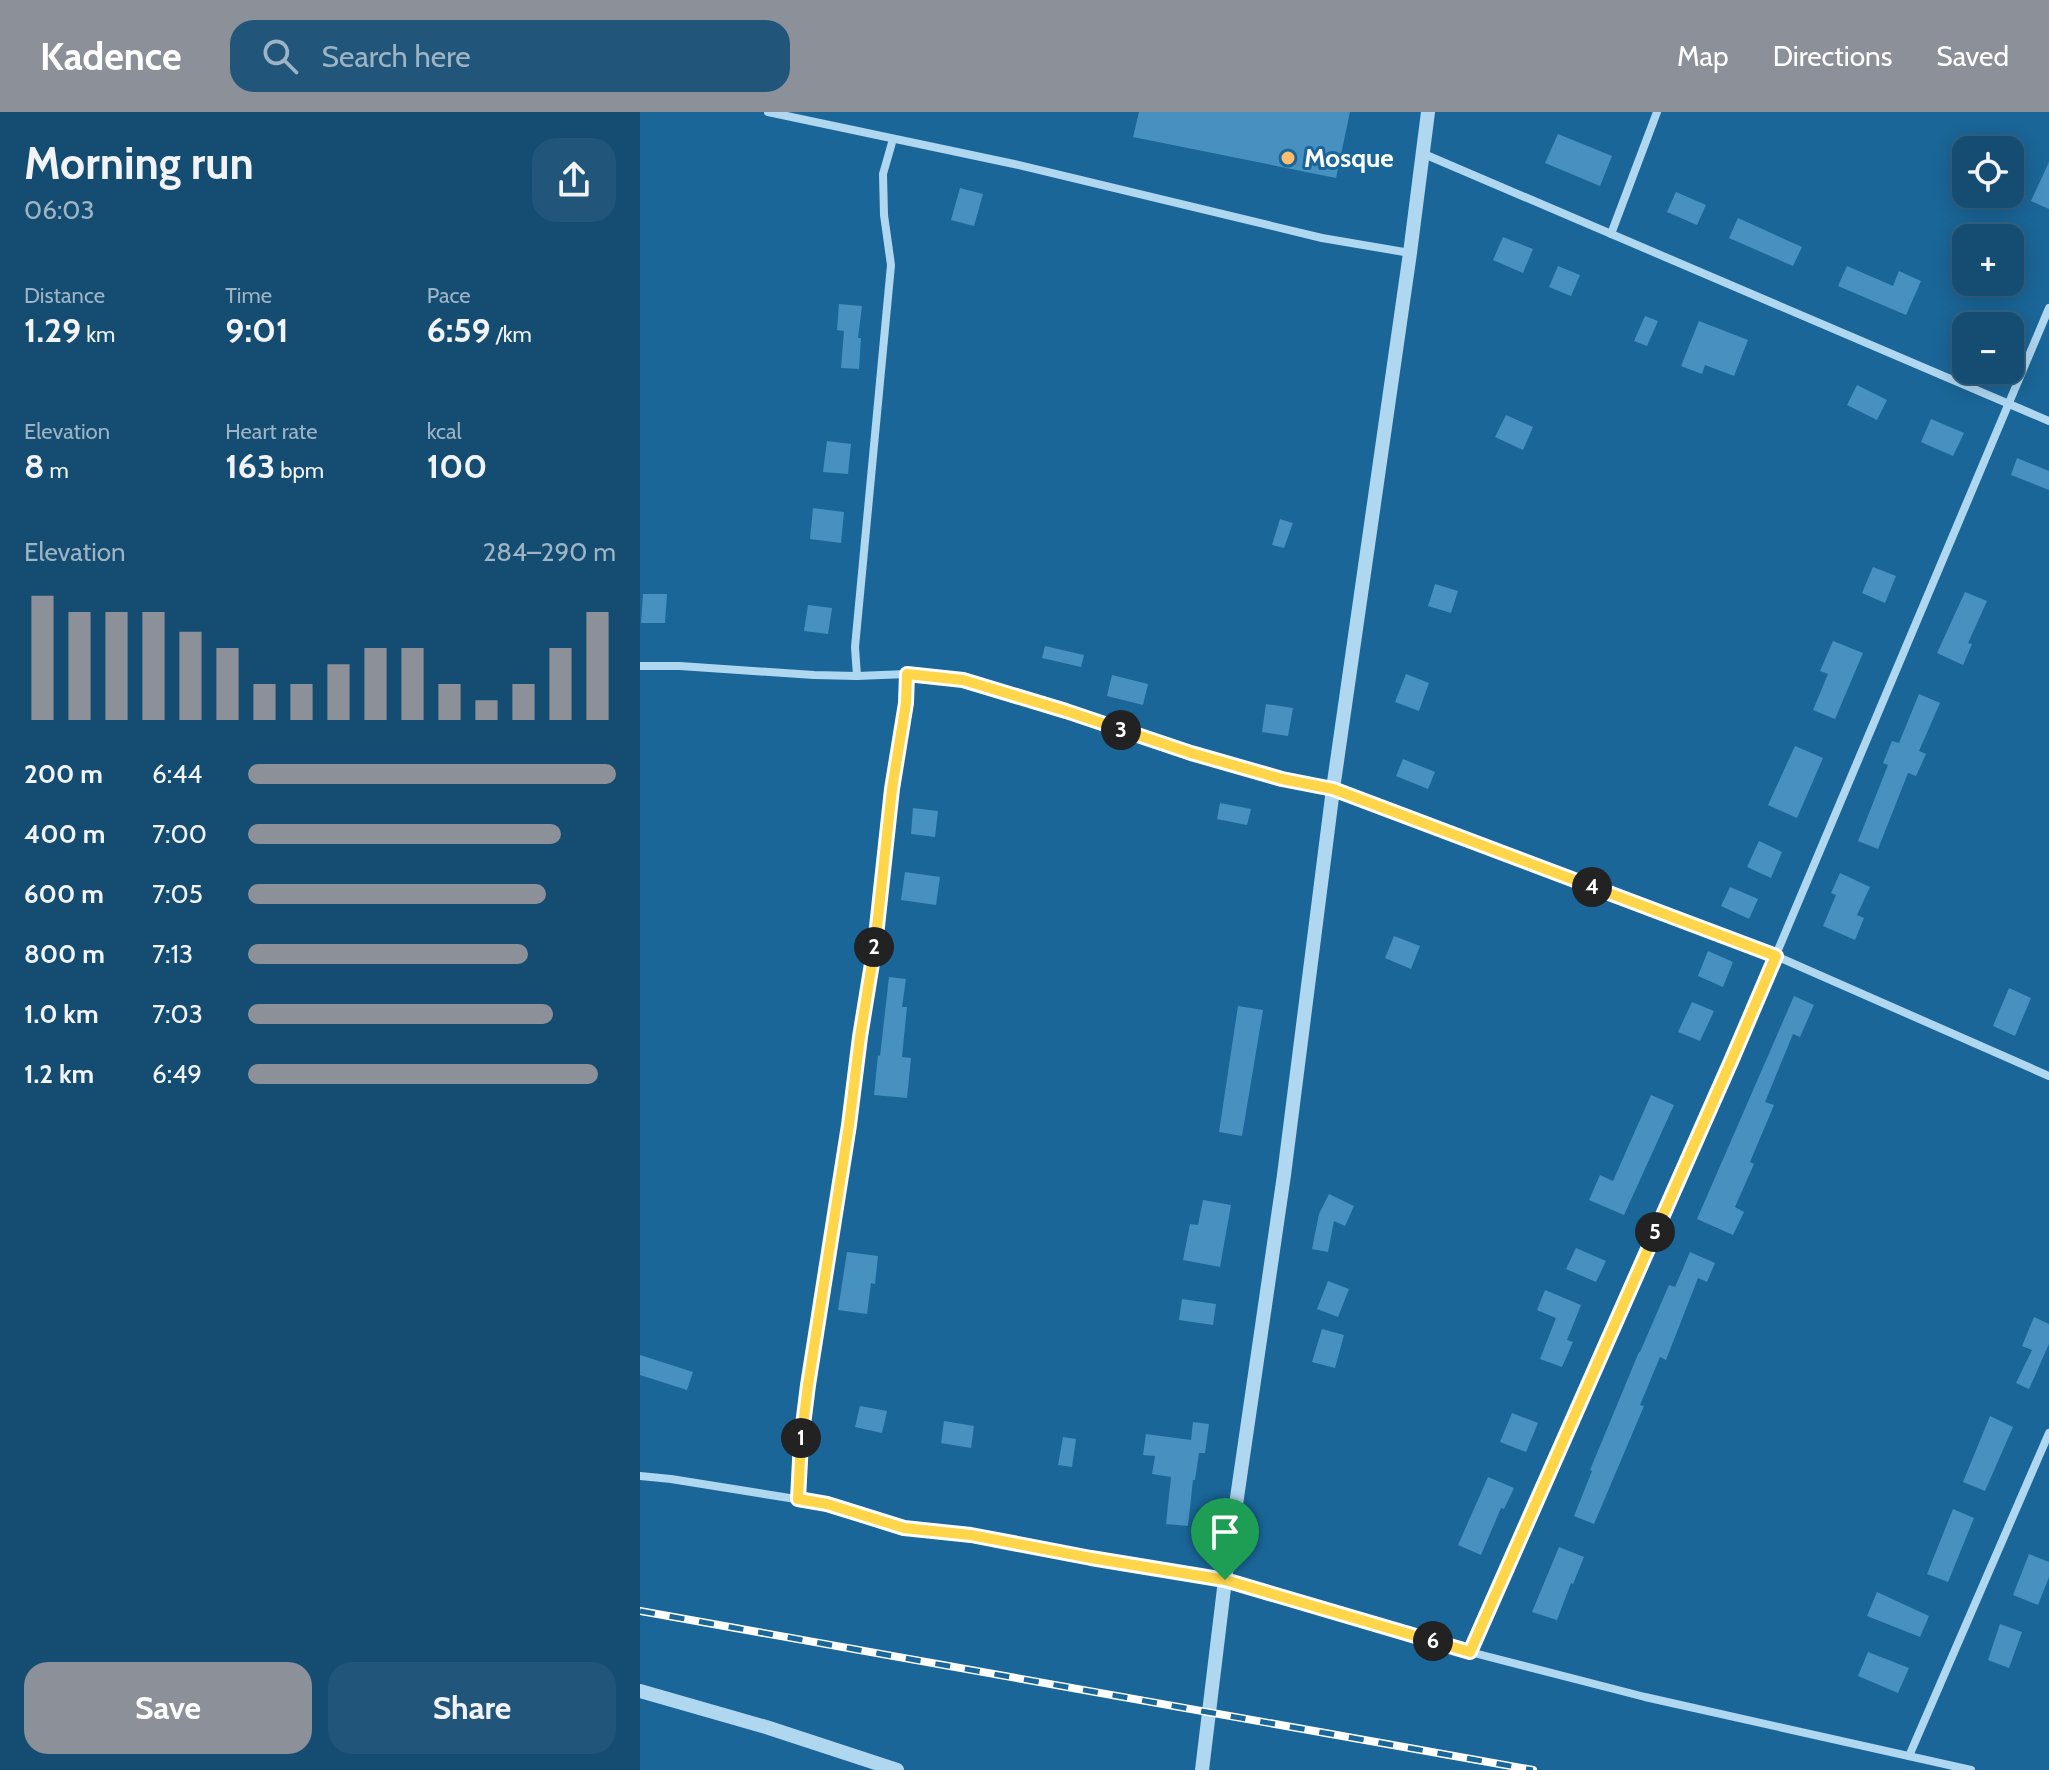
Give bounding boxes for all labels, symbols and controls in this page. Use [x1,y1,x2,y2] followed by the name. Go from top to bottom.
[230,20,790,92] search box
[40,33,182,80] text: Kadence
[258,34,302,78] icon: search
[322,38,471,75] text: Search here
[1677,39,1729,73] text: Map
[1773,39,1892,73] text: Directions
[1936,39,2009,73] text: Saved
[1952,136,2024,384] map controls
[1952,136,2024,208] button: locate
[24,137,254,190] text: Morning run
[532,138,616,222] button: share
[1304,142,1394,174] place label: Mosque
[1279,149,1297,167] marker: Mosque
[24,194,95,226] text: 06:03
[1952,224,2024,296] button: +
[24,282,105,309] text: Distance
[225,282,272,309] text: Time
[427,282,471,309] text: Pace
[24,309,81,351] text: 1.29
[225,309,289,351] text: 9:01
[427,309,491,351] text: 6:59
[1952,312,2024,384] button: −
[81,321,115,348] text: km
[491,321,532,348] text: /km
[24,418,110,445] text: Elevation
[225,418,317,445] text: Heart rate
[427,418,462,445] text: kcal
[24,445,45,487] text: 8
[225,445,275,487] text: 163
[427,445,487,487] text: 100
[45,457,69,484] text: m
[275,457,324,484] text: bpm
[24,536,126,568] text: Elevation
[483,536,616,568] text: 284–290 m
[1101,710,1141,750] pin: 3
[1115,716,1127,743] text: 3
[24,758,103,790] text: 200 m
[152,758,202,790] text: 6:44
[24,818,105,850] text: 400 m
[152,818,207,850] text: 7:00
[1572,867,1612,907] pin: 4
[1585,873,1599,900] text: 4
[24,878,104,910] text: 600 m
[152,878,203,910] text: 7:05
[854,927,894,967] pin: 2
[868,933,880,960] text: 2
[24,938,105,970] text: 800 m
[152,938,193,970] text: 7:13
[24,998,99,1030] text: 1.0 km
[152,998,203,1030] text: 7:03
[24,1058,94,1090] text: 1.2 km
[152,1058,202,1090] text: 6:49
[1635,1212,1675,1252] pin: 5
[1649,1218,1661,1245] text: 5
[781,1418,821,1458] pin: 1
[797,1424,805,1451] text: 1
[1191,1498,1259,1580] pin
[1203,1510,1247,1554] icon: arrive
[1413,1621,1453,1661] pin: 6
[1427,1627,1439,1654] text: 6
[24,1662,312,1754] button: Save
[328,1662,616,1754] button: Share

